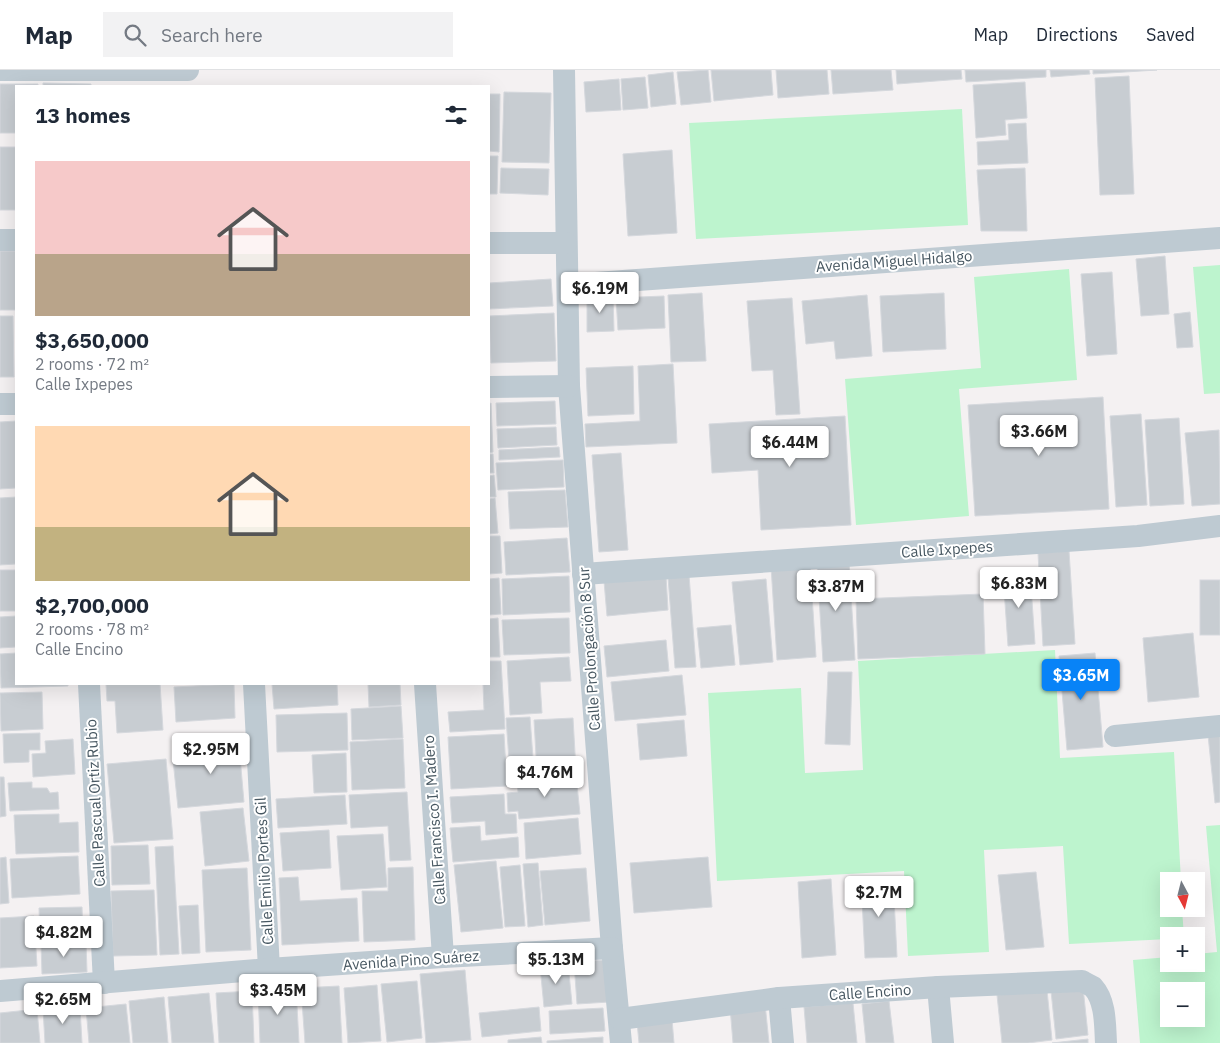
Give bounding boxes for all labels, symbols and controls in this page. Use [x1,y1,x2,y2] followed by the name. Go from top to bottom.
[103,12,453,57] search box
[25,19,73,51] text: Map
[121,21,149,49] icon: search
[161,23,263,47] text: Search here
[973,23,1008,46] text: Map
[1036,23,1118,46] text: Directions
[1146,23,1195,46] text: Saved
[35,101,131,129] text: 13 homes
[442,101,470,129] icon: filters
[208,194,298,284] icon: home
[815,246,973,276] street label: Avenida Miguel Hidalgo
[559,272,641,314] pin: $6.19M
[572,278,628,298] text: $6.19M
[35,326,149,354] text: $3,650,000
[35,354,149,374] text: 2 rooms · 72 m²
[35,374,133,394] text: Calle Ixpepes
[998,414,1080,457] pin: $3.66M
[1011,421,1067,441] text: $3.66M
[749,426,831,468] pin: $6.44M
[762,432,818,452] text: $6.44M
[208,459,298,549] icon: home
[900,536,994,562] street label: Calle Ixpepes
[574,566,604,731] street label: Calle Prolongación 8 Sur
[978,566,1060,609] pin: $6.83M
[795,570,877,612] pin: $3.87M
[991,573,1047,593] text: $6.83M
[808,576,864,596] text: $3.87M
[35,591,149,619] text: $2,700,000
[35,619,149,639] text: 2 rooms · 78 m²
[35,639,123,659] text: Calle Encino
[1040,658,1122,701] pin: $3.65M
[1053,665,1109,685] text: $3.65M
[81,719,109,887] street label: Calle Pascual Ortiz Rubio
[170,732,252,775] pin: $2.95M
[419,735,449,905] street label: Calle Francisco I. Madero
[183,739,239,759] text: $2.95M
[504,756,586,798] pin: $4.76M
[517,762,573,782] text: $4.76M
[251,797,277,945] street label: Calle Emilio Portes Gil
[1160,872,1205,918] north arrow
[1160,872,1205,1027] map controls
[844,876,914,918] pin: $2.7M
[856,882,902,902] text: $2.7M
[23,916,105,958] pin: $4.82M
[36,922,92,942] text: $4.82M
[1160,927,1205,972] button: +
[515,942,597,985] pin: $5.13M
[342,946,480,974] street label: Avenida Pino Suárez
[528,949,584,969] text: $5.13M
[237,974,319,1016] pin: $3.45M
[250,980,306,1000] text: $3.45M
[828,980,912,1004] street label: Calle Encino
[22,982,104,1025] pin: $2.65M
[1160,982,1205,1027] button: −
[35,989,91,1009] text: $2.65M

